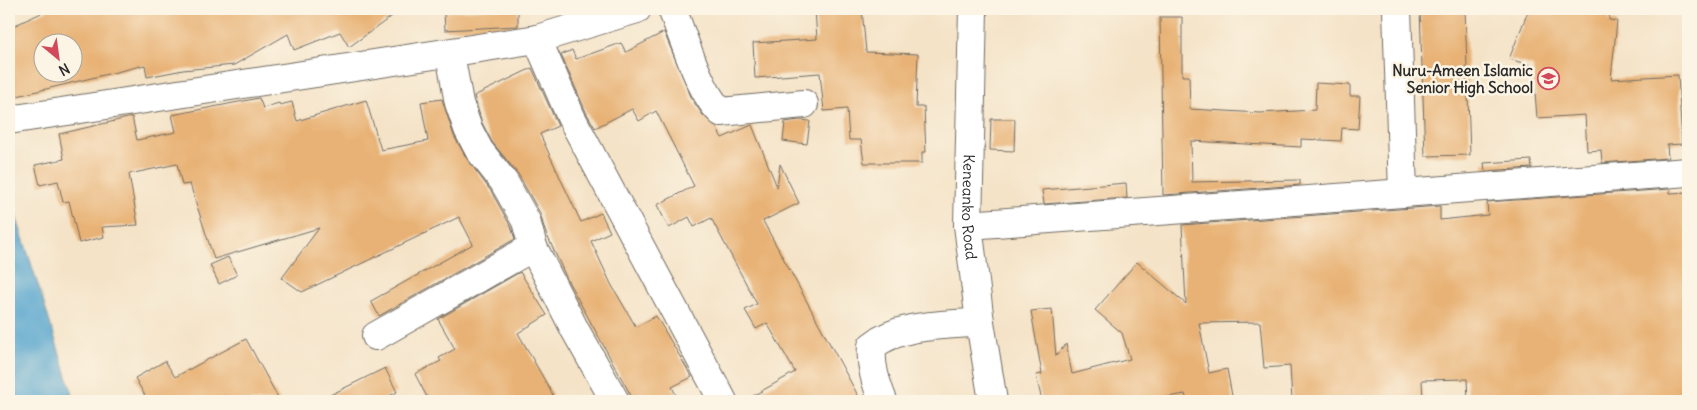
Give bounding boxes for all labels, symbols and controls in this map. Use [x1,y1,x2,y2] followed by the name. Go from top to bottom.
[32,32,82,82] north arrow
[56,59,73,80] text: N
[1392,61,1533,98] place label: Nuru-Ameen Islamic Senior High School
[1537,67,1561,91] school or university icon: Nuru-Ameen Islamic Senior High School
[959,154,982,261] street label: Keneanko Road

